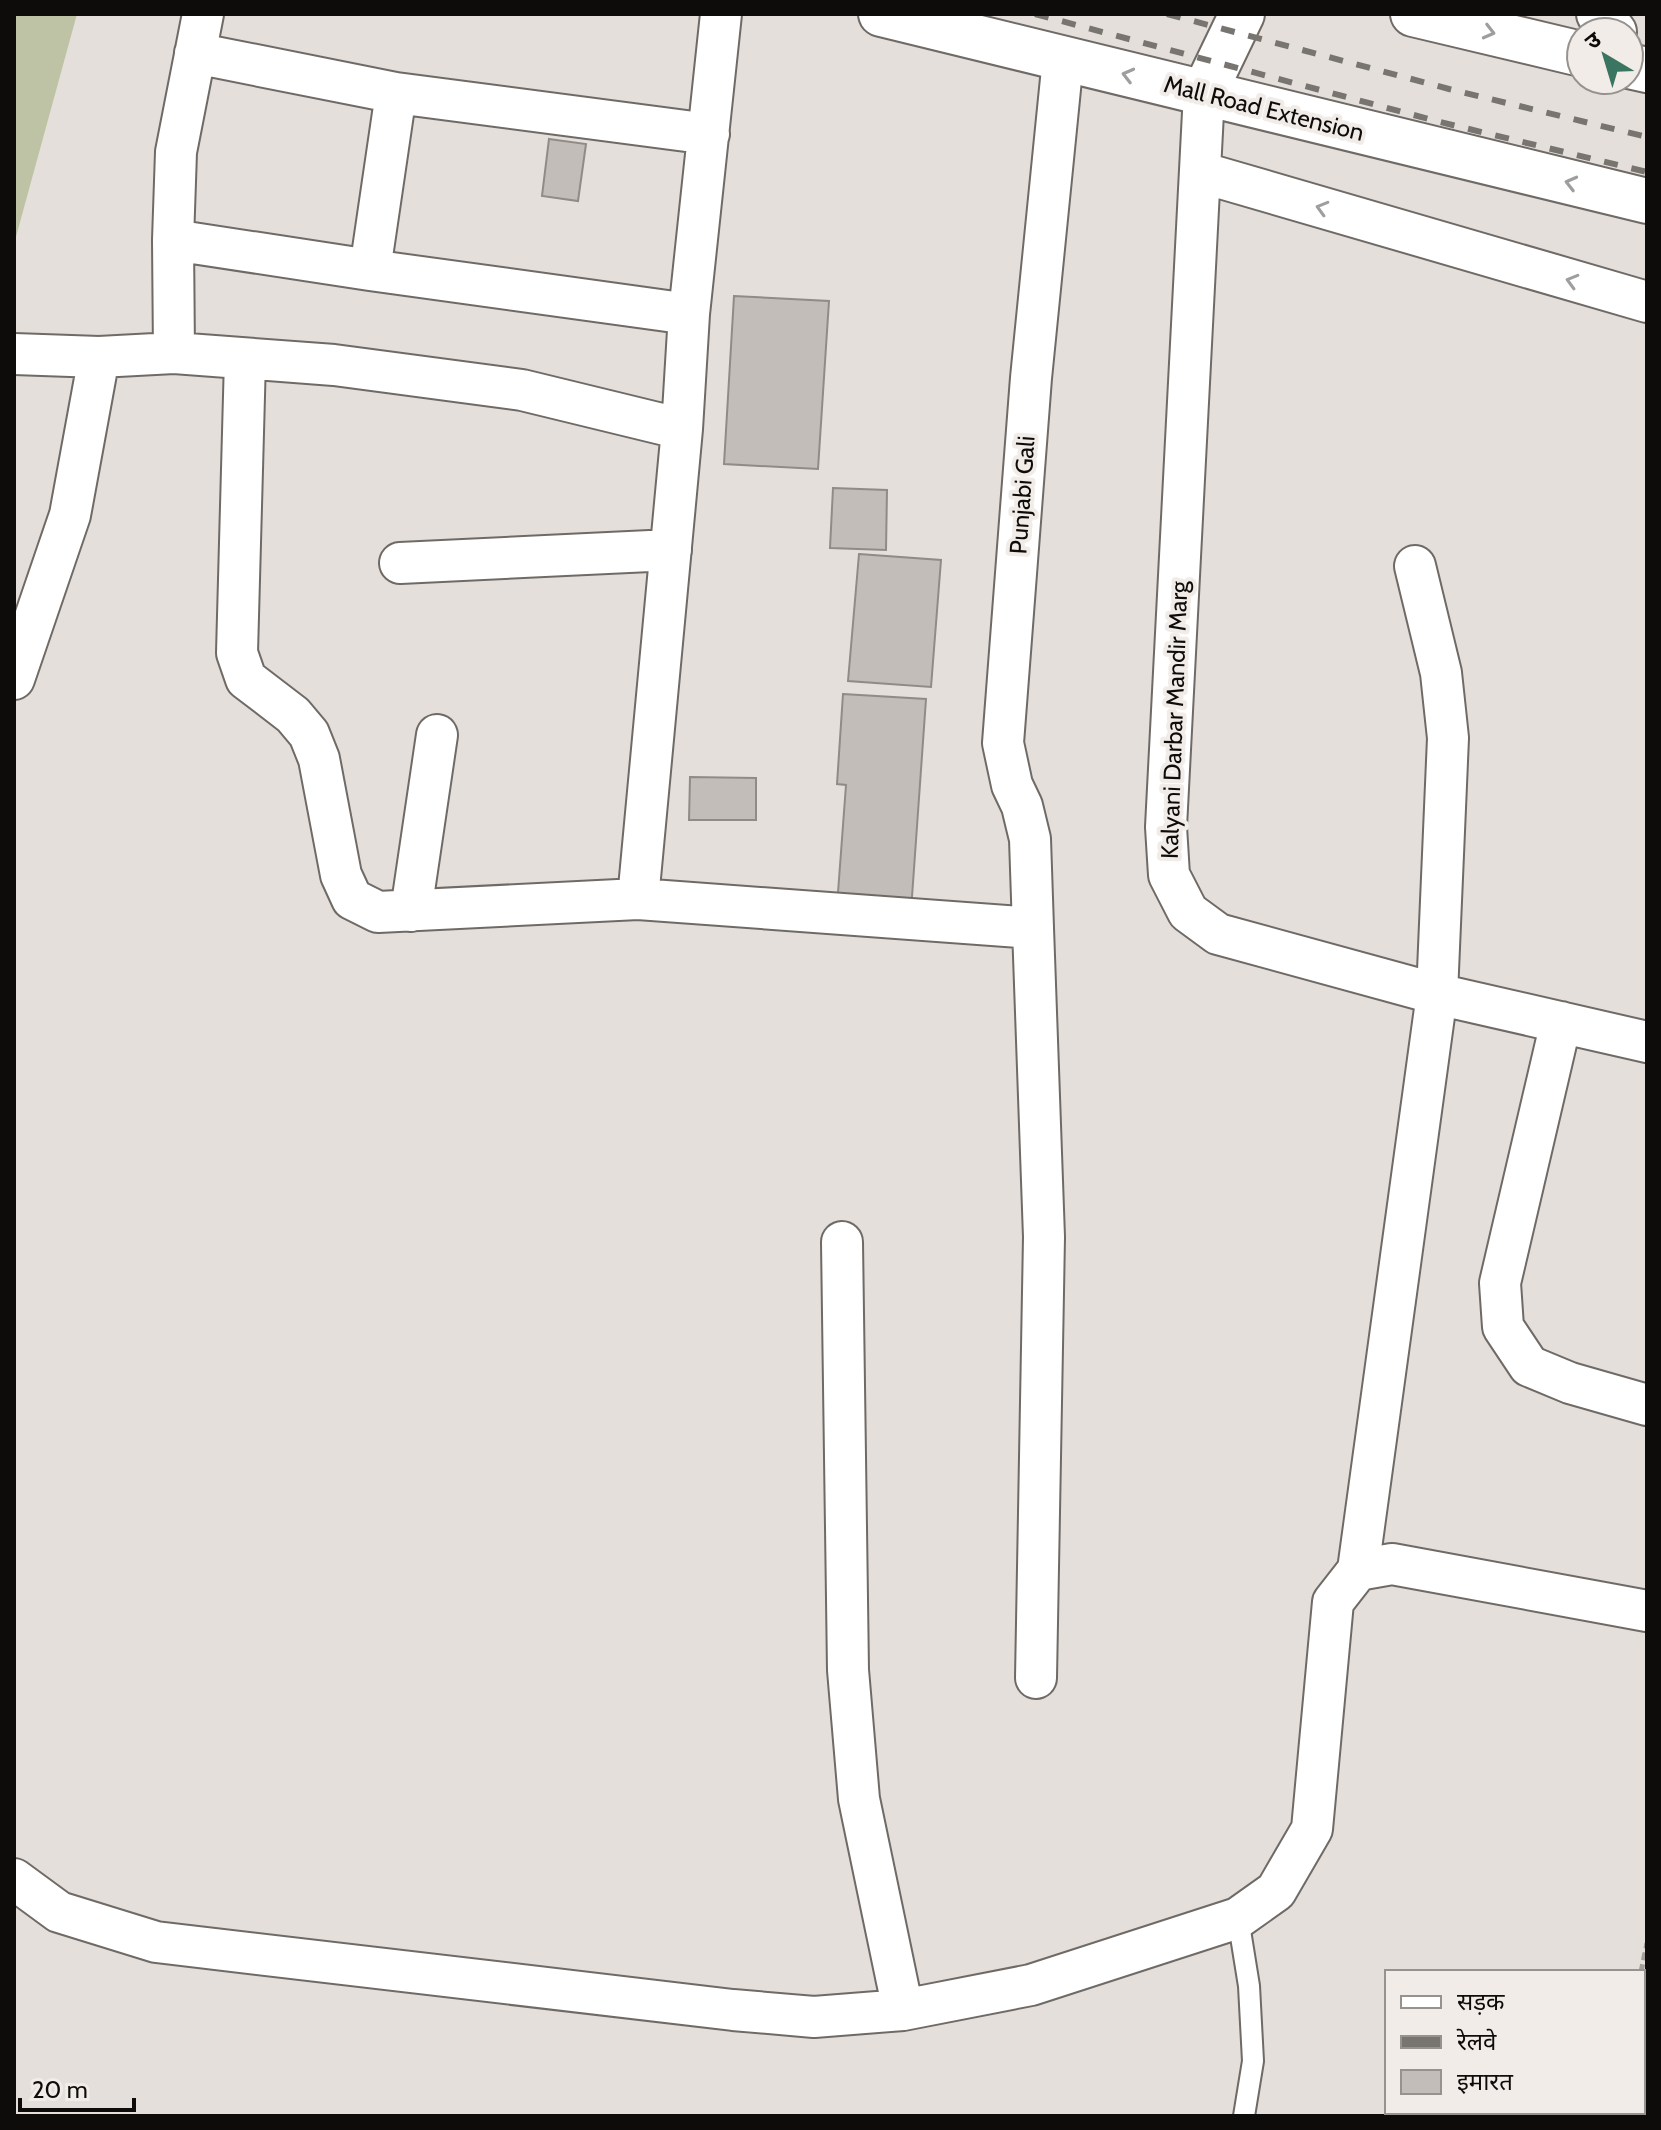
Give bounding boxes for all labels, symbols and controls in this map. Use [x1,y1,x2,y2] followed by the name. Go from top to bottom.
[1565,16,1645,96] north arrow
[1482,23,1496,40] one-way arrow
[1580,25,1607,55] text: उ
[1122,67,1136,84] one-way arrow
[1161,69,1367,147] street label: Mall Road Extension
[1565,175,1579,192] one-way arrow
[1316,201,1330,217] one-way arrow
[1565,274,1579,290] one-way arrow
[1003,435,1041,555] street label: Punjabi Gali
[1155,579,1193,859] street label: Kalyani Darbar Mandir Marg
[1385,1970,1645,2114] legend
[1457,1987,1505,2016] text: सड़क
[1456,2027,1497,2056] text: रेलवे
[20,2062,134,2112] scale bar
[1457,2067,1514,2096] text: इमारत
[32,2075,88,2104] text: 20 m

